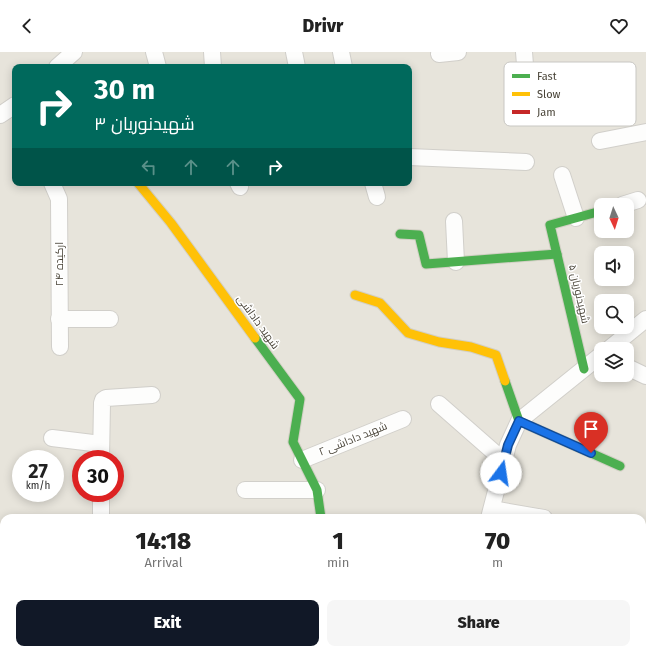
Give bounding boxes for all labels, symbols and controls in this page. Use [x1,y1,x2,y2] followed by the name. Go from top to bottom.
[16,15,38,37] icon: back
[303,15,343,37] text: Drivr
[608,15,630,37] icon: heart
[504,62,636,126] legend
[537,70,557,83] text: Fast
[94,73,155,106] text: 30 m
[28,80,80,132] icon: right
[537,88,561,101] text: Slow
[537,106,556,119] text: Jam
[94,113,195,135] text: شهیدنوریان ۳
[138,156,160,178] icon: left
[180,156,202,178] icon: ahead
[222,156,244,178] icon: ahead
[264,156,286,178] icon: right
[594,198,634,238] north arrow
[594,198,634,382] map controls
[53,242,66,286] street label: ارکیده ۲۴
[594,246,634,286] button: sound
[566,263,592,325] street label: شهیدنوریان ۵
[234,292,282,352] street label: شهید داداشی
[594,294,634,334] button: search
[594,342,634,382] button: layers
[574,412,608,453] pin
[580,418,602,440] icon: arrive
[317,419,389,459] street label: شهید داداشی ۲
[72,450,124,502] speed limit sign: 30
[480,452,522,494] position arrow
[28,459,48,483] text: 27
[26,480,50,492] text: km/h
[136,527,191,555] text: 14:18
[332,527,344,555] text: 1
[485,527,510,555] text: 70
[144,555,182,570] text: Arrival
[327,555,349,570] text: min
[492,555,503,570] text: m
[16,600,319,646] button: Exit
[327,600,630,646] button: Share

